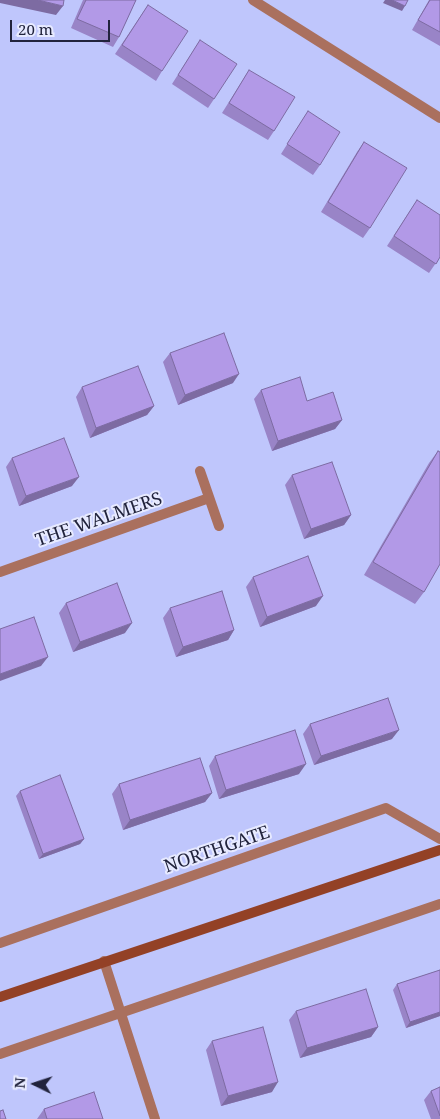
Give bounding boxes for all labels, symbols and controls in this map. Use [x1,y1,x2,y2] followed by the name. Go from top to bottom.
[12,10,112,42] scale bar
[18,19,53,39] text: 20 m
[33,488,165,552] street label: THE WALMERS
[161,822,273,878] street label: NORTHGATE
[10,1059,60,1109] north arrow
[10,1077,29,1089] text: N

